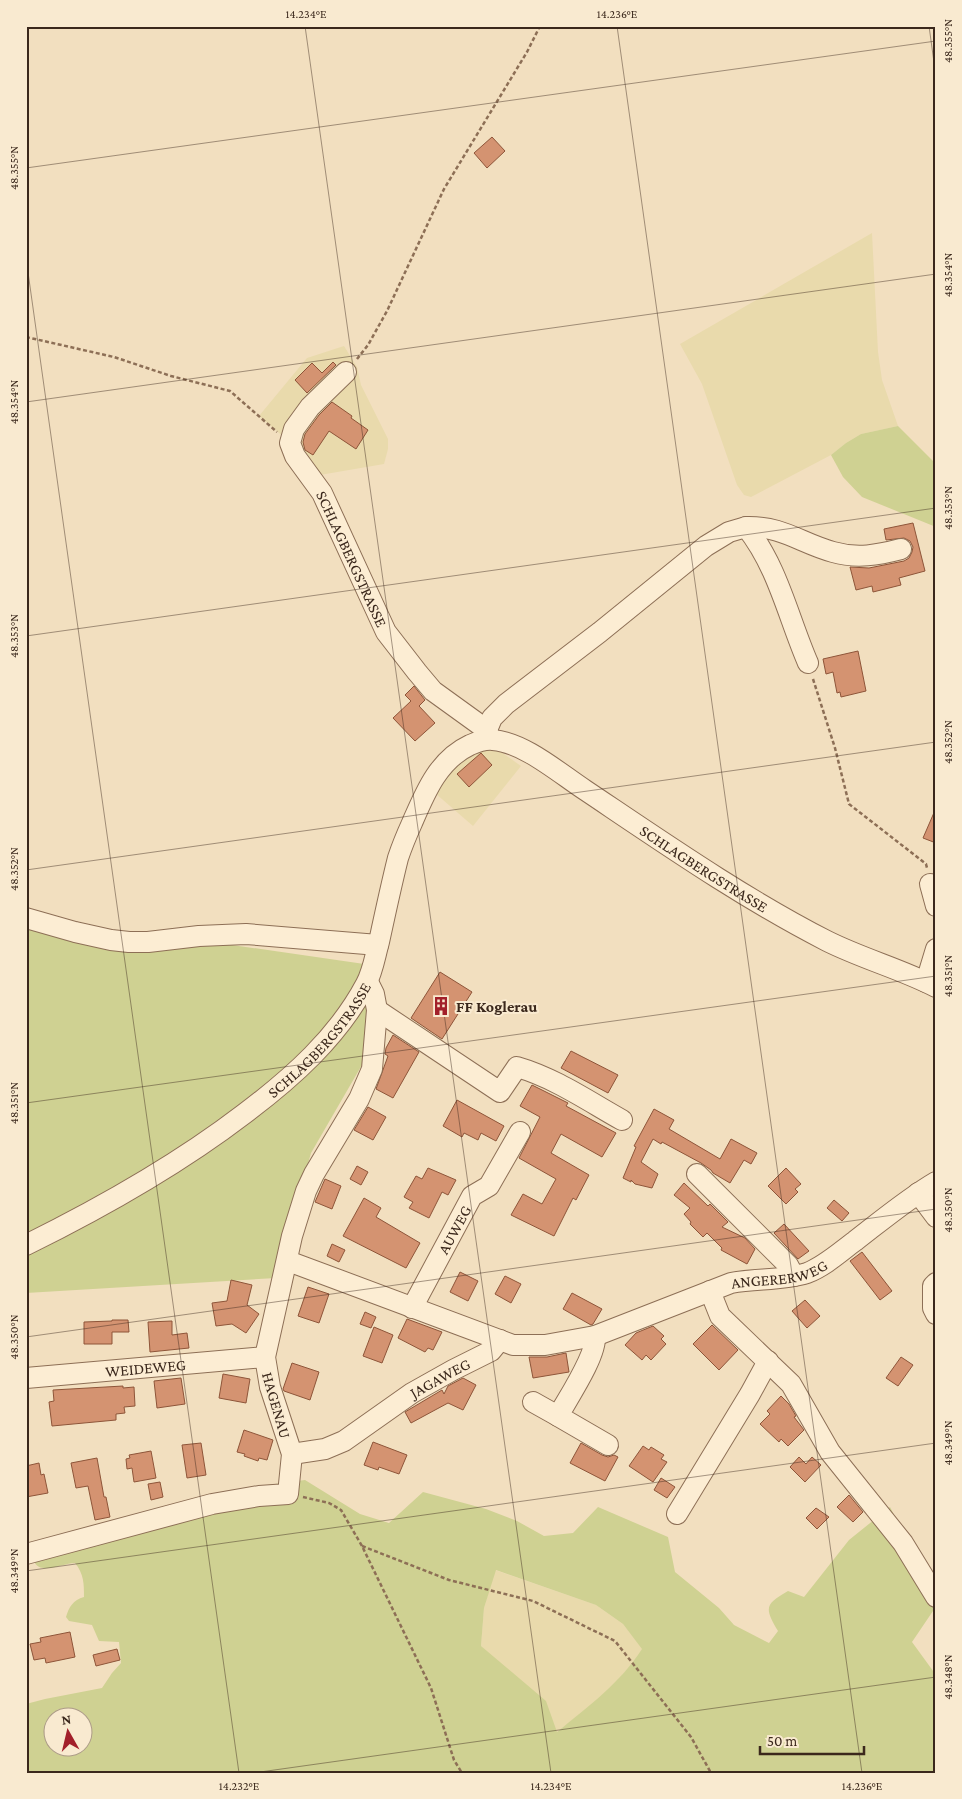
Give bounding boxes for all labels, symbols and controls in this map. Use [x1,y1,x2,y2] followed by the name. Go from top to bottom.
[285,7,327,21] text: 14.234°E
[597,7,638,21] text: 14.236°E
[941,19,955,63] text: 48.355°N
[7,146,21,190] text: 48.355°N
[941,253,955,297] text: 48.354°N
[7,380,21,424] text: 48.354°N
[941,486,955,530] text: 48.353°N
[313,488,391,630] street label: SCHLAGBERGSTRASSE
[7,614,21,658] text: 48.353°N
[941,720,955,764] text: 48.352°N
[637,822,771,916] street label: SCHLAGBERGSTRASSE
[7,847,21,891] text: 48.352°N
[941,955,955,997] text: 48.351°N
[264,979,374,1101] street label: SCHLAGBERGSTRASSE
[430,995,452,1017] building icon: FF Koglerau
[456,998,537,1015] place label: FF Koglerau
[7,1082,21,1124] text: 48.351°N
[941,1187,955,1233] text: 48.350°N
[435,1203,474,1257] street label: AUWEG
[730,1256,830,1292] street label: ANGERERWEG
[7,1314,21,1360] text: 48.350°N
[405,1355,473,1403] street label: JAGAWEG
[105,1356,187,1380] street label: WEIDEWEG
[259,1370,294,1440] street label: HAGENAU
[941,1420,955,1466] text: 48.349°N
[7,1548,21,1594] text: 48.349°N
[941,1654,955,1700] text: 48.348°N
[42,1706,92,1756] north arrow
[60,1710,72,1728] text: N
[760,1724,863,1756] scale bar
[767,1733,797,1749] text: 50 m
[219,1779,260,1793] text: 14.232°E
[530,1779,572,1793] text: 14.234°E
[842,1779,883,1793] text: 14.236°E

